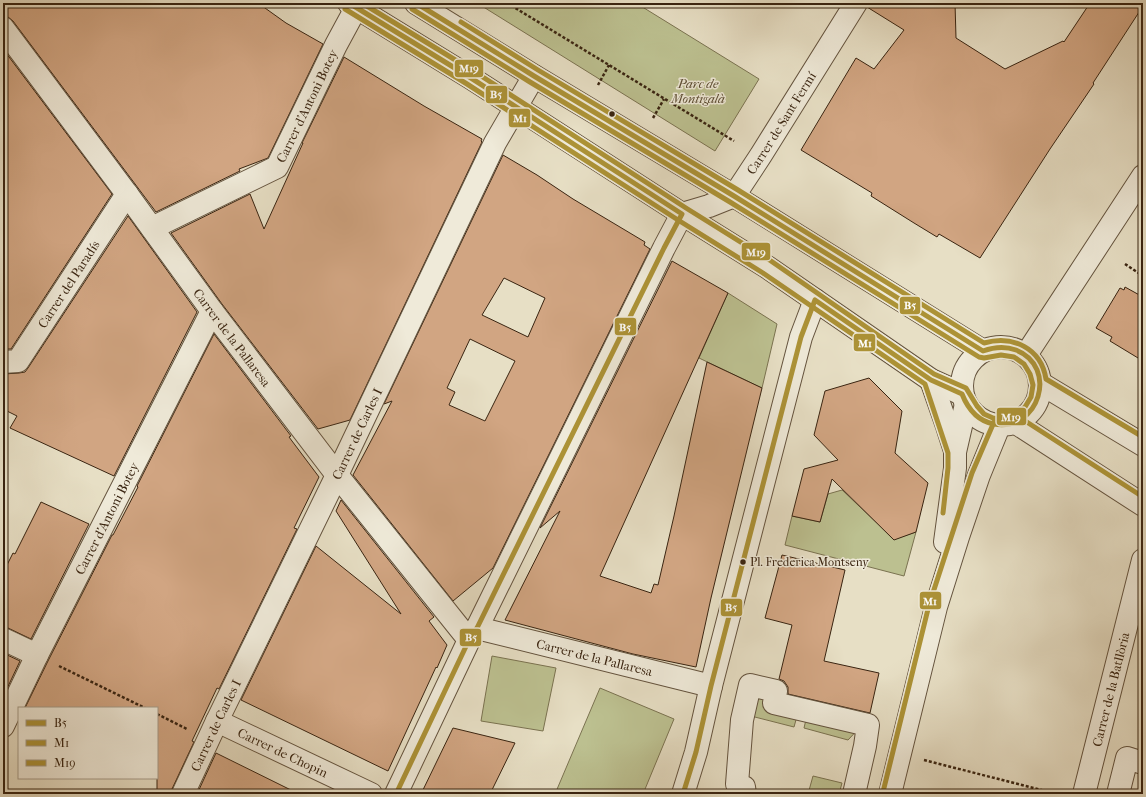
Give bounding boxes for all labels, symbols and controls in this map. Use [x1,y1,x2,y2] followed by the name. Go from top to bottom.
[273,46,341,165] street label: Carrer d'Antoni Botey
[454,59,484,78] line badge: M19
[458,62,479,75] text: M19
[743,69,819,177] street label: Carrer de Sant Fermí
[670,76,725,106] park label: Parc de Montigalà
[485,85,508,104] line badge: B5
[490,88,502,101] text: B5
[508,108,531,128] line badge: M1
[607,109,617,119] unlabelled marker
[512,112,527,125] text: M1
[34,237,102,331] street label: Carrer del Paradís
[741,242,771,261] line badge: M19
[745,246,766,259] text: M19
[190,285,275,390] street label: Carrer de la Pallaresa
[899,296,921,315] line badge: B5
[904,299,916,312] text: B5
[614,317,637,336] line badge: B5
[619,321,631,334] text: B5
[853,333,876,352] line badge: M1
[857,337,872,350] text: M1
[328,385,385,482] street label: Carrer de Carles I
[996,407,1027,426] line badge: M19
[1000,411,1021,424] text: M19
[72,459,142,577] street label: Carrer d'Antoni Botey
[750,555,869,569] place label: Pl. Frederica Montseny
[738,557,748,567] marker: Pl. Frederica Montseny
[919,591,942,610] line badge: M1
[922,595,937,608] text: M1
[720,598,743,617] line badge: B5
[725,601,737,614] text: B5
[459,628,482,647] line badge: B5
[1089,630,1132,748] street label: Carrer de la Batllòria
[465,631,477,644] text: B5
[535,636,655,679] street label: Carrer de la Pallaresa
[187,677,244,773] street label: Carrer de Carles I
[18,707,158,779] legend
[54,716,67,730] text: B5
[236,725,331,780] street label: Carrer de Chopin
[54,736,69,750] text: M1
[54,756,76,770] text: M19

